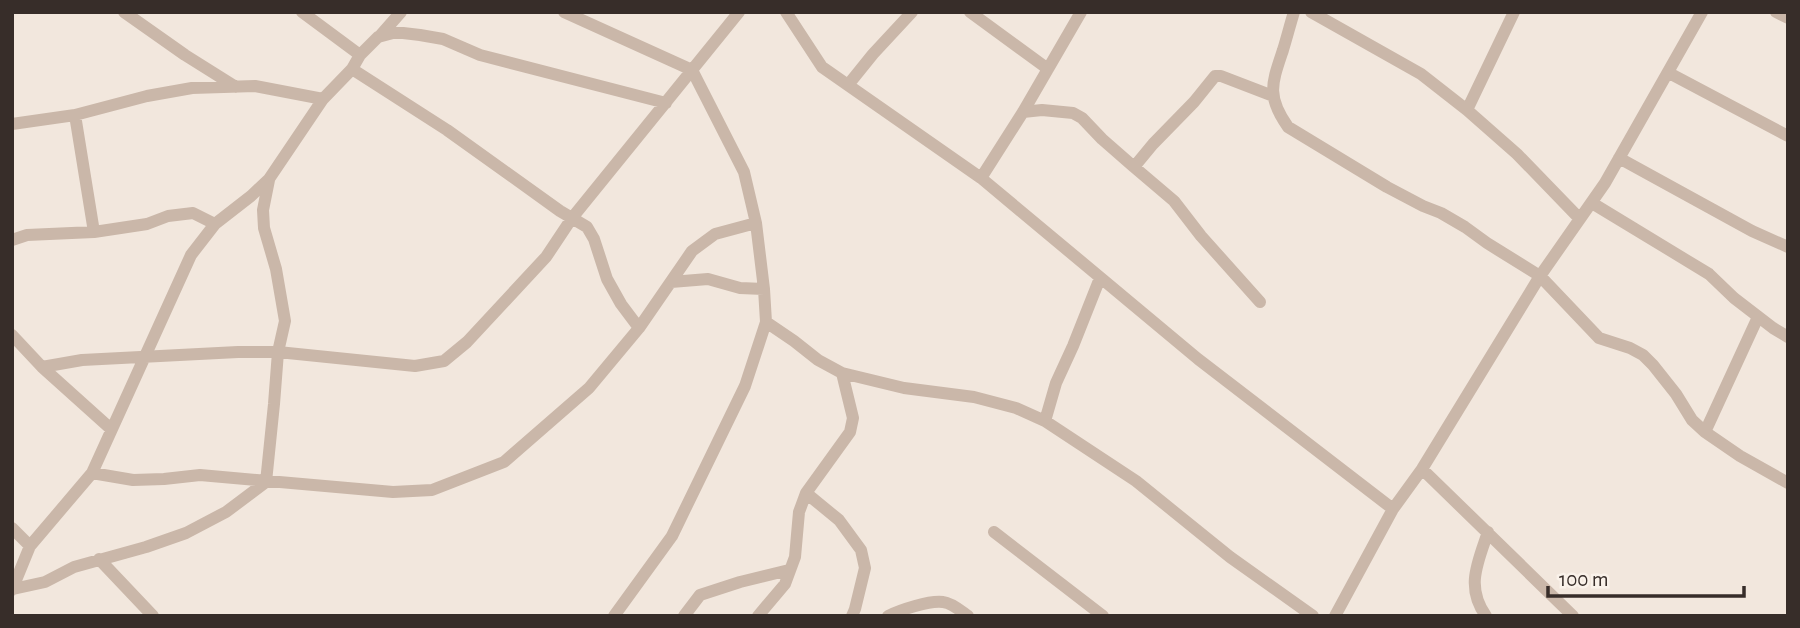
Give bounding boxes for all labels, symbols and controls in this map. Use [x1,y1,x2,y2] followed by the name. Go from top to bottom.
[1548,554,1744,598] scale bar
[1559,569,1609,590] text: 100 m

